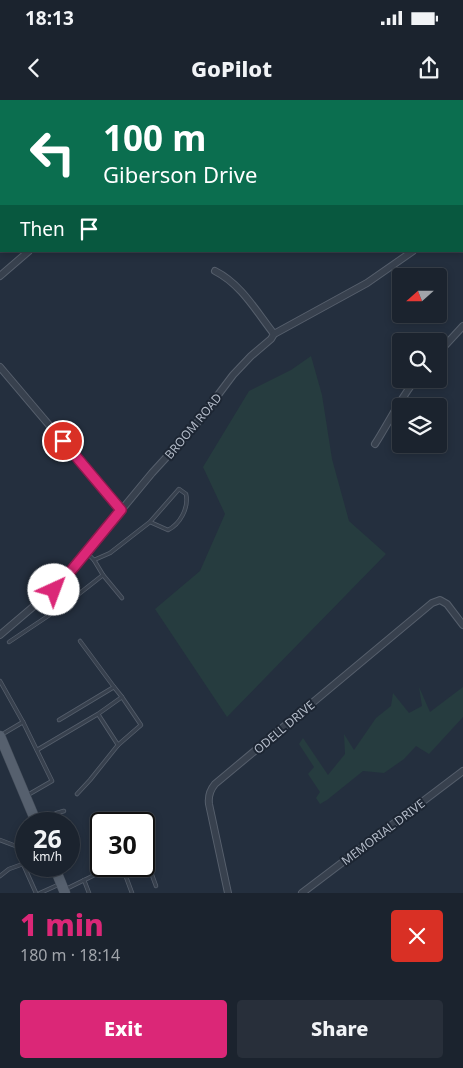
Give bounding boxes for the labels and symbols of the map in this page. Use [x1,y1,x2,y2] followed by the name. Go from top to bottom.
[392,268,448,322] north arrow
[160,389,226,463] street label: BROOM ROAD
[42,420,84,462] pin
[27,563,79,615] position arrow
[250,696,318,758] street label: ODELL DRIVE
[338,795,428,869] street label: MEMORIAL DRIVE
[90,812,155,877] speed limit sign: 30

